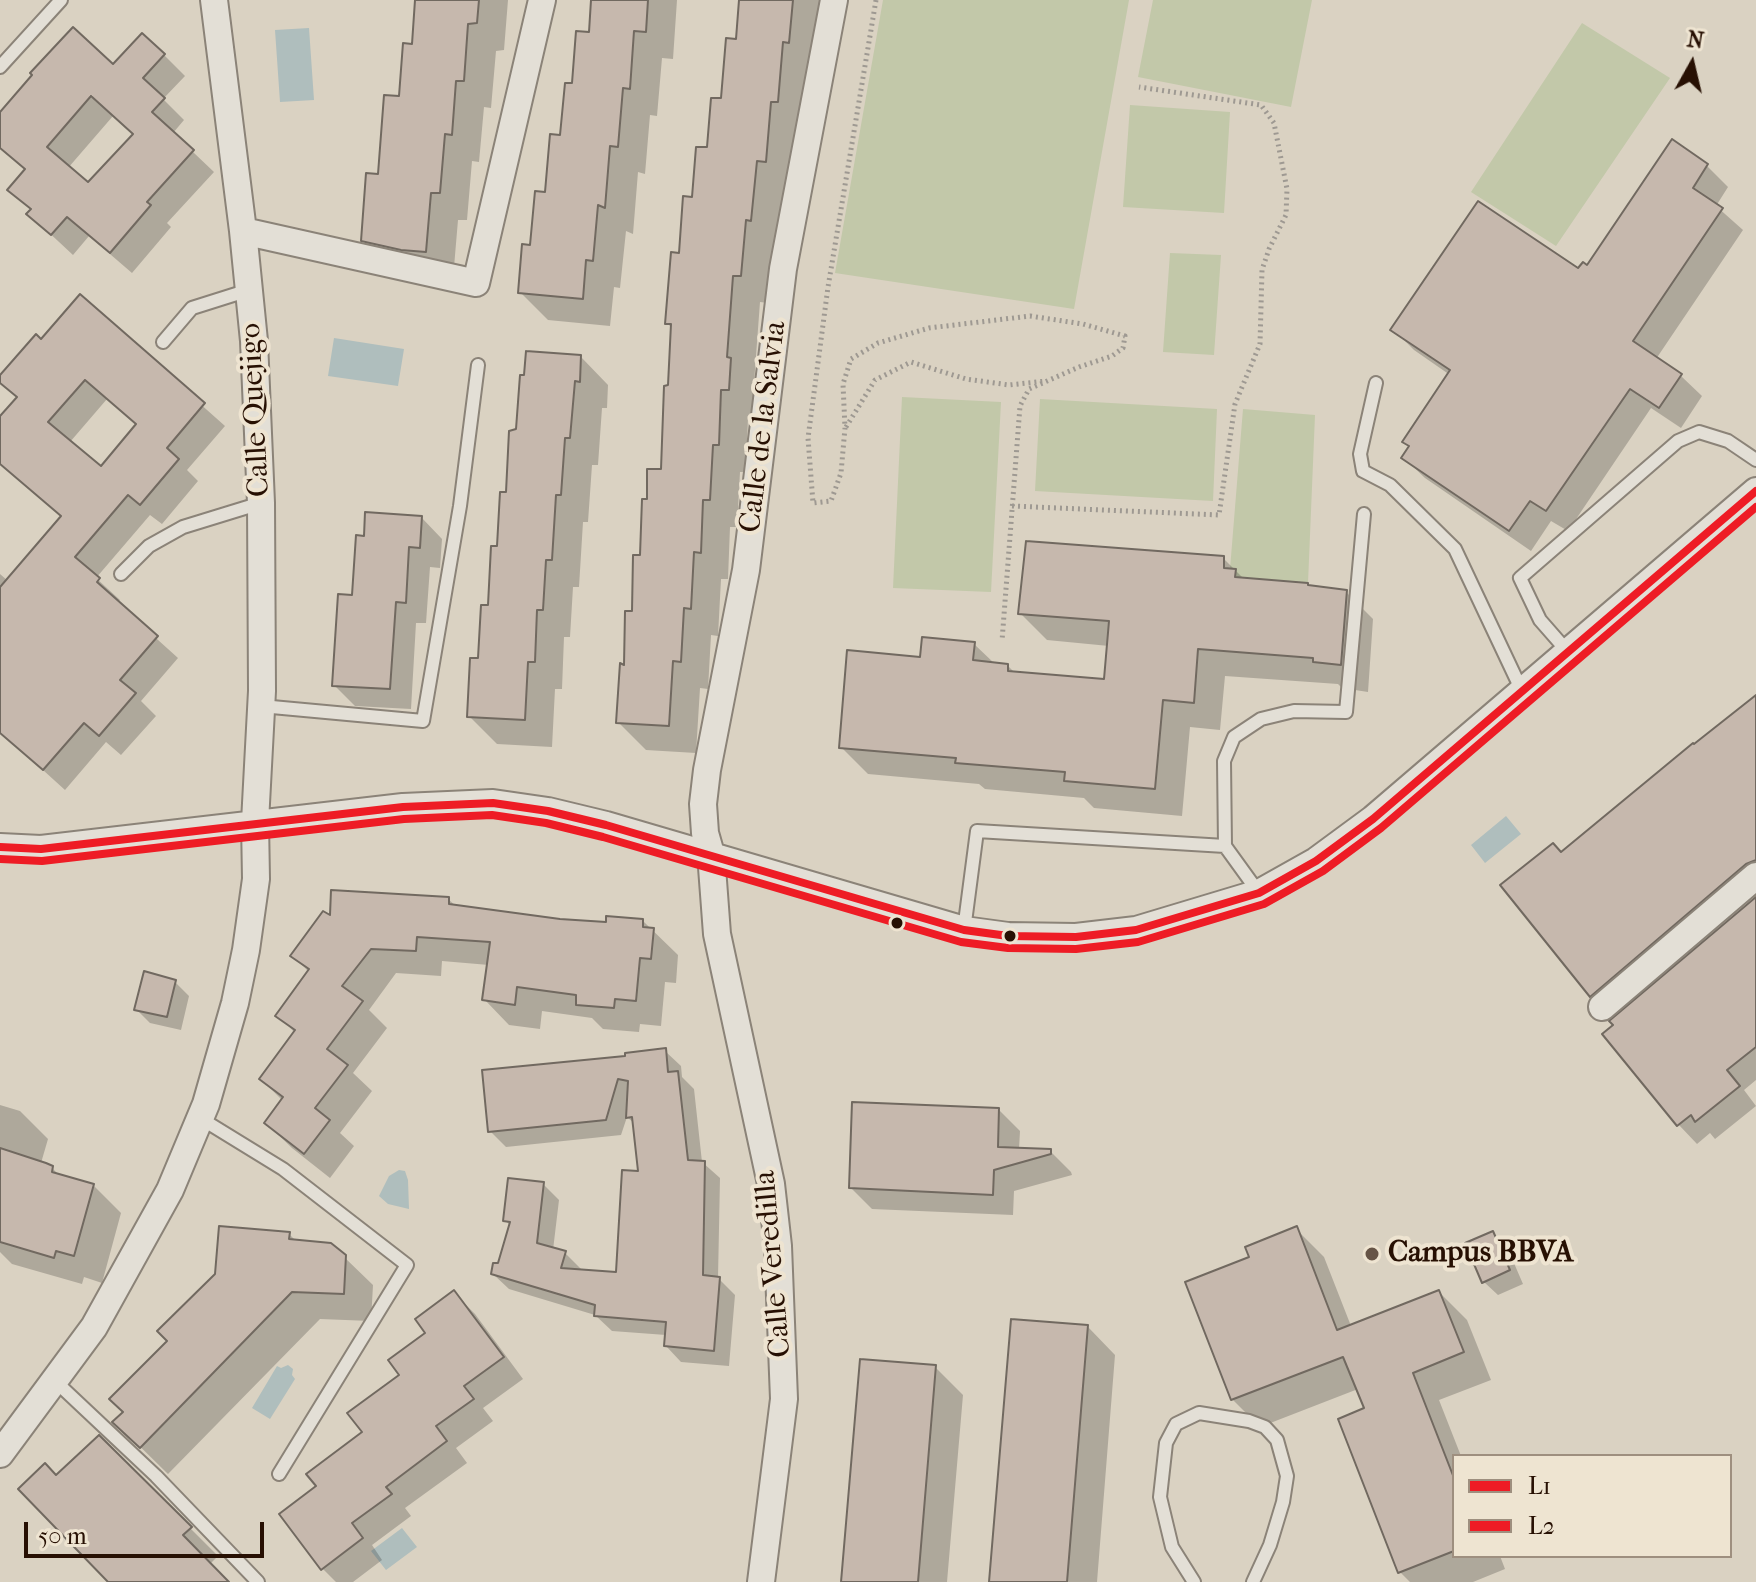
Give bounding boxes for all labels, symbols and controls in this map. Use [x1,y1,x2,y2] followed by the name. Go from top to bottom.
[1652,24,1732,104] north arrow
[1685,26,1705,54] text: N
[733,319,795,535] street label: Calle de la Salvia
[233,322,279,498] street label: Calle Quejigo
[889,915,905,931] unlabelled marker
[1002,928,1018,944] unlabelled marker
[748,1169,800,1359] street label: Calle Veredilla
[1388,1236,1573,1272] place label: Campus BBVA
[1363,1245,1381,1263] marker: Campus BBVA
[1452,1454,1732,1558] legend
[1528,1472,1551,1500] text: L1
[28,1506,268,1556] scale bar
[1528,1512,1555,1540] text: L2
[38,1522,87,1550] text: 50 m

